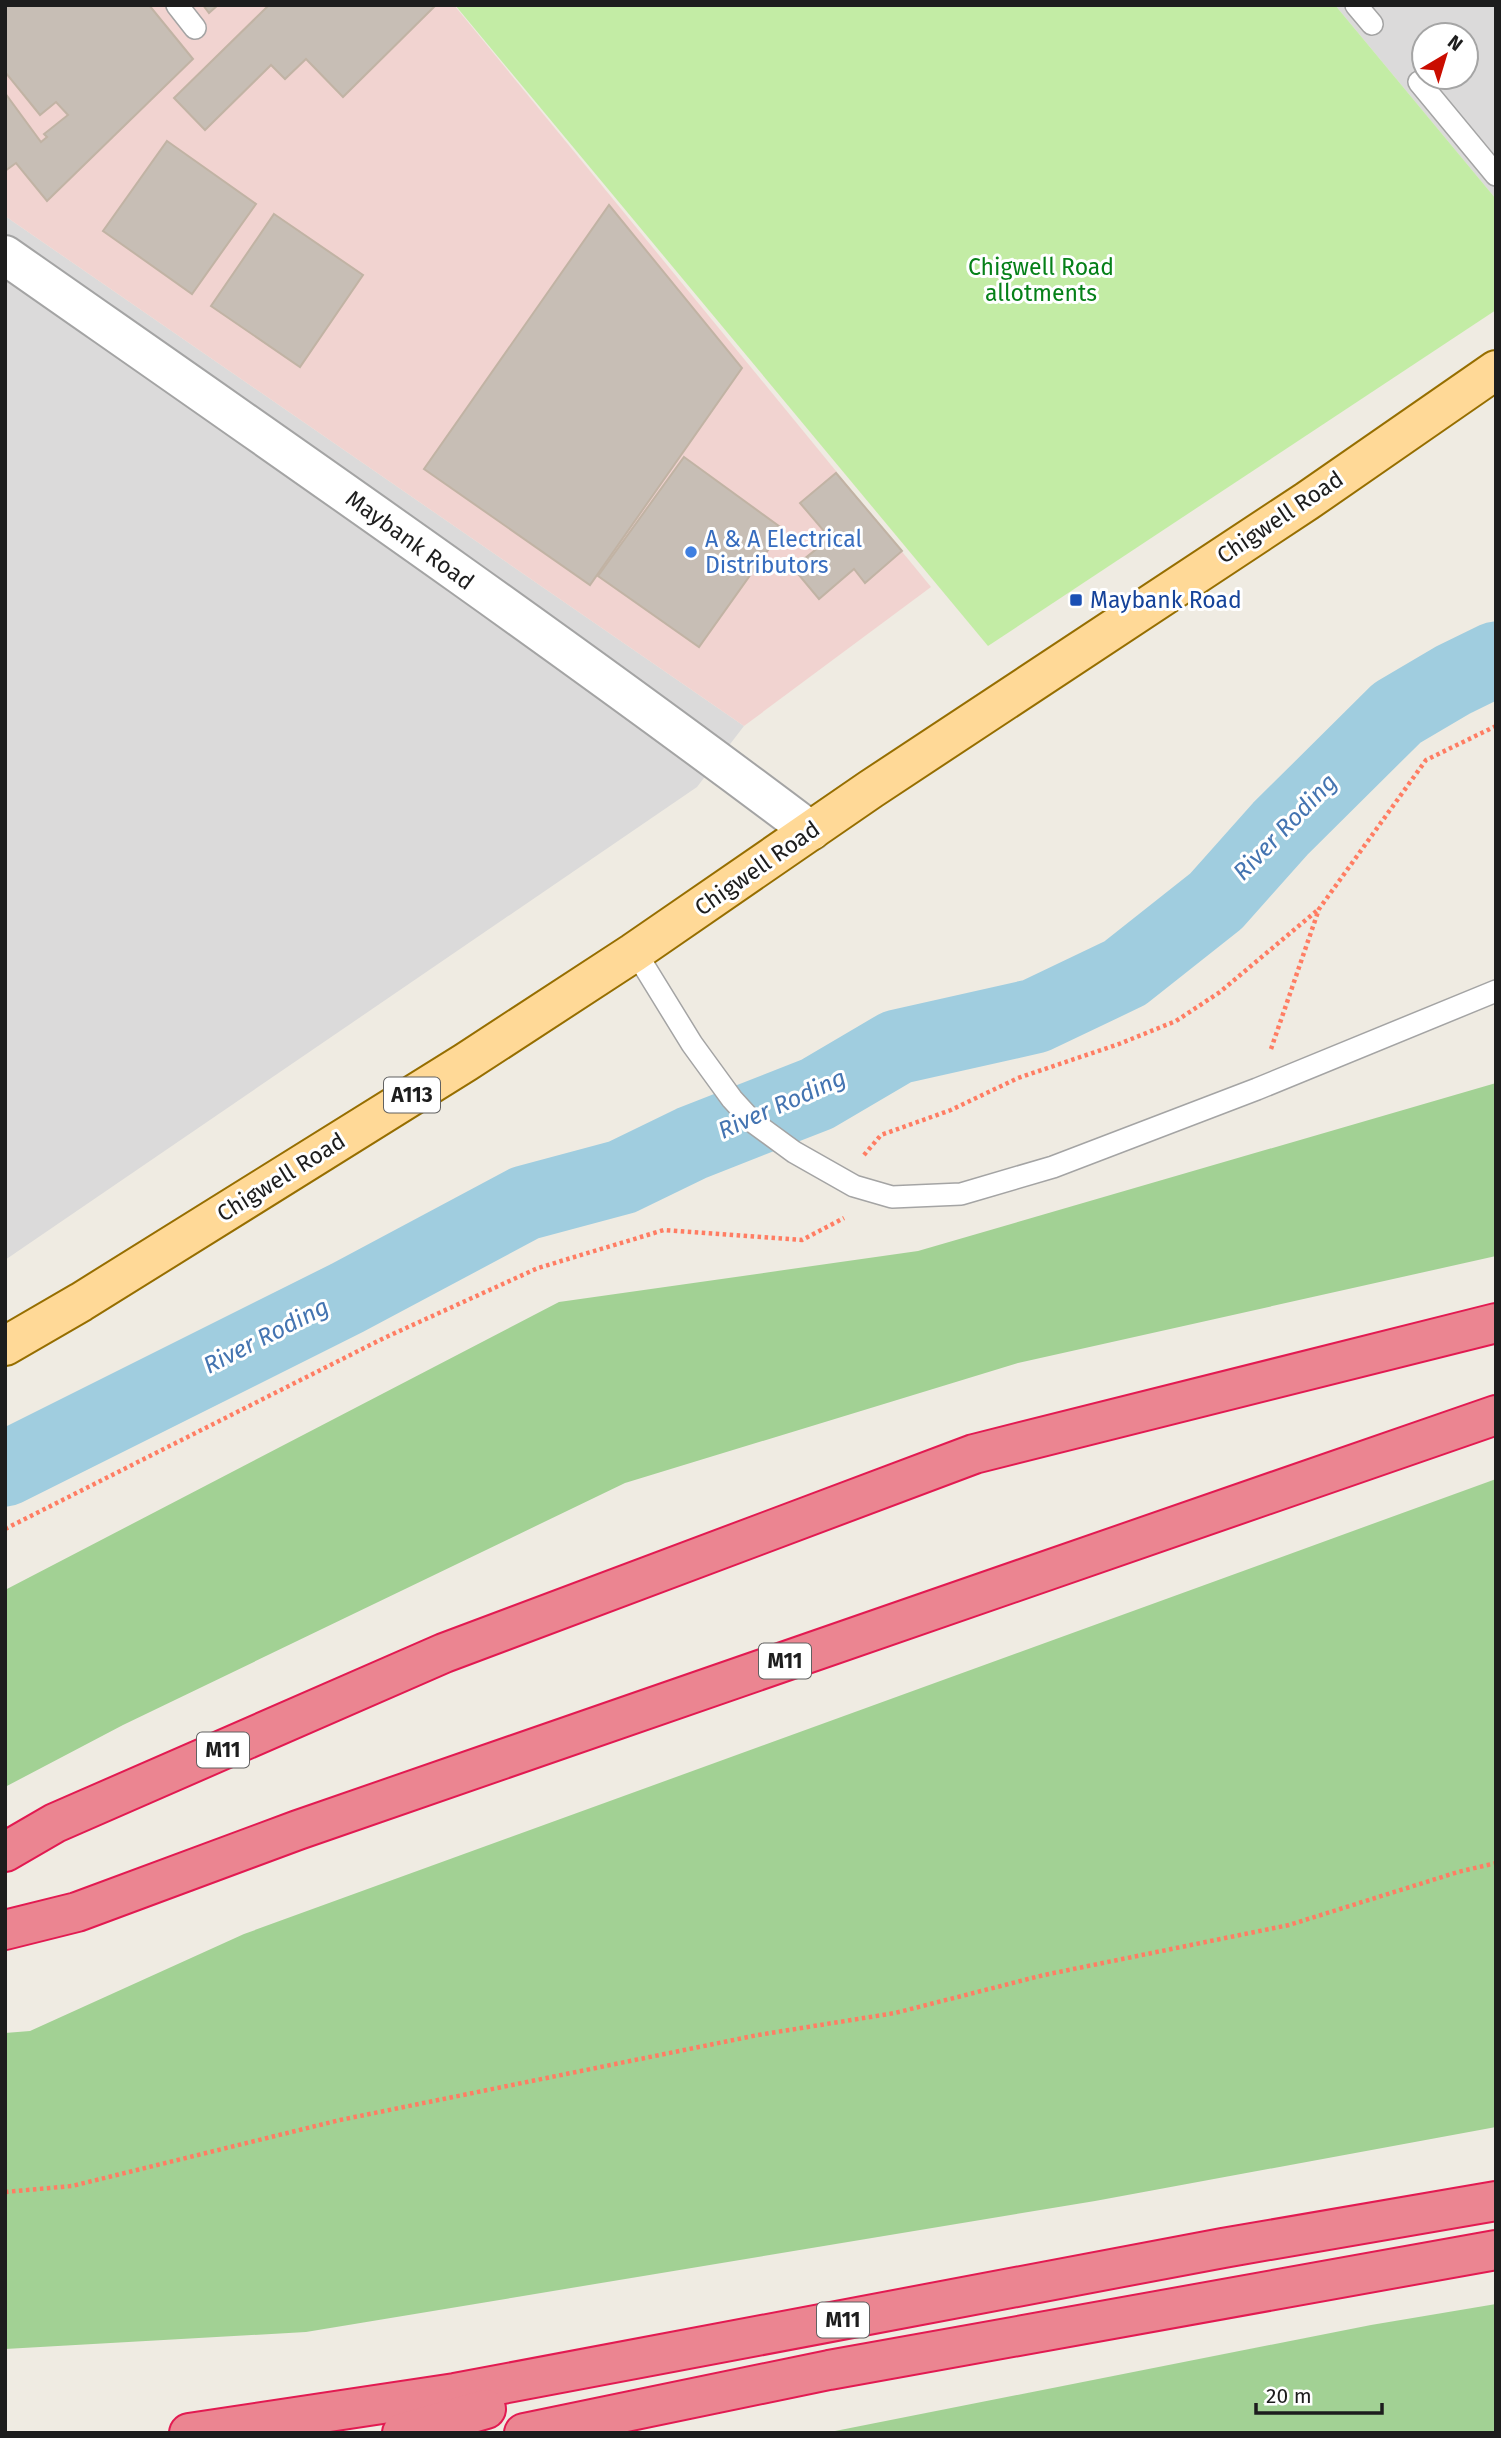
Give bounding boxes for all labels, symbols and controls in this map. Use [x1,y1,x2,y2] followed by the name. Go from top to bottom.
[1410,21,1480,91] north arrow
[1443,30,1467,56] text: N
[968,253,1114,307] park label: Chigwell Road allotments
[1212,465,1348,569] street label: Chigwell Road
[340,484,480,596] street label: Maybank Road
[705,525,862,579] place label: A & A Electrical Distributors
[683,544,699,560] marker: A & A Electrical Distributors
[1090,586,1242,614] place label: Maybank Road
[1068,592,1084,608] marker: Maybank Road
[1227,768,1343,886] water label: River Roding
[689,815,825,921] street label: Chigwell Road
[714,1063,850,1145] water label: River Roding
[384,1078,440,1112] road number: A113
[212,1126,350,1228] street label: Chigwell Road
[199,1292,333,1380] water label: River Roding
[759,1644,811,1678] road number: M11
[197,1732,249,1768] road number: M11
[817,2302,869,2338] road number: M11
[1256,2372,1382,2416] scale bar
[1266,2383,1312,2409] text: 20 m

